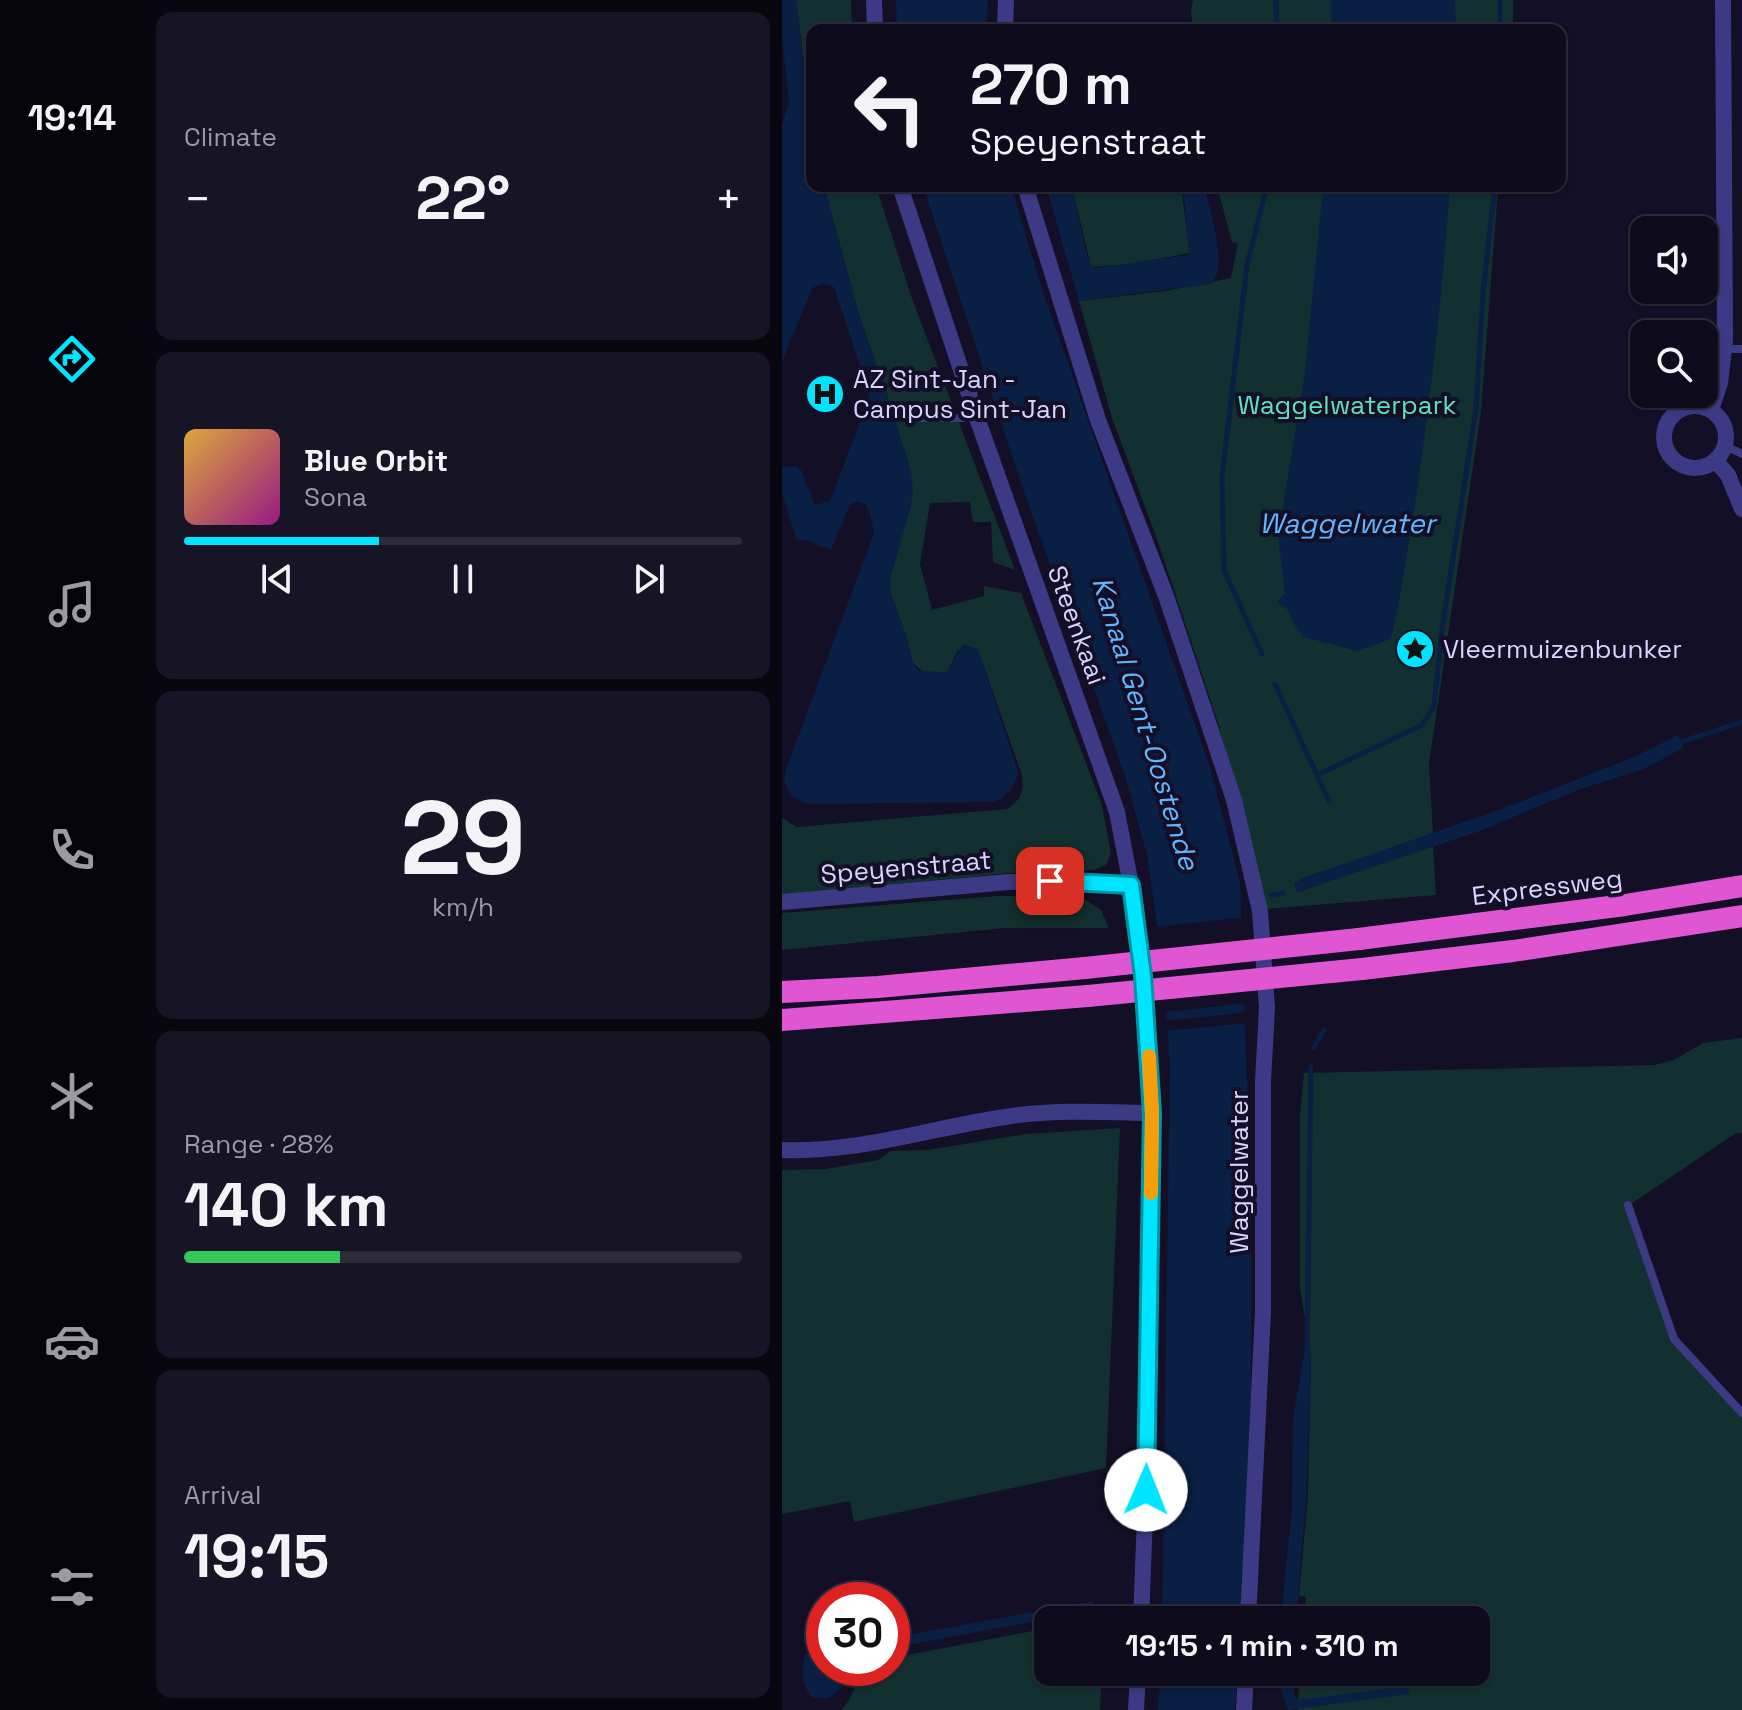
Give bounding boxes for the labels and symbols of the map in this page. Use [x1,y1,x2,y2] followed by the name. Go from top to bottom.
[853,362,1067,426] place label: AZ Sint-Jan - Campus Sint-Jan
[804,373,846,415] hospital icon: AZ Sint-Jan - Campus Sint-Jan
[1237,388,1457,422] park label: Waggelwaterpark
[1259,505,1439,541] water label: Waggelwater
[1040,561,1114,689] street label: Steenkaai
[1084,572,1208,875] water label: Kanaal Gent-Oostende
[1394,628,1436,670] place icon: Vleermuizenbunker
[1443,632,1682,666] place label: Vleermuizenbunker
[819,843,993,891] street label: Speyenstraat
[1016,847,1084,915] pin
[1470,861,1624,913] street label: Expressweg
[1222,1090,1256,1254] street label: Waggelwater
[1104,1448,1188,1532] position arrow
[806,1582,910,1686] speed limit sign: 30

